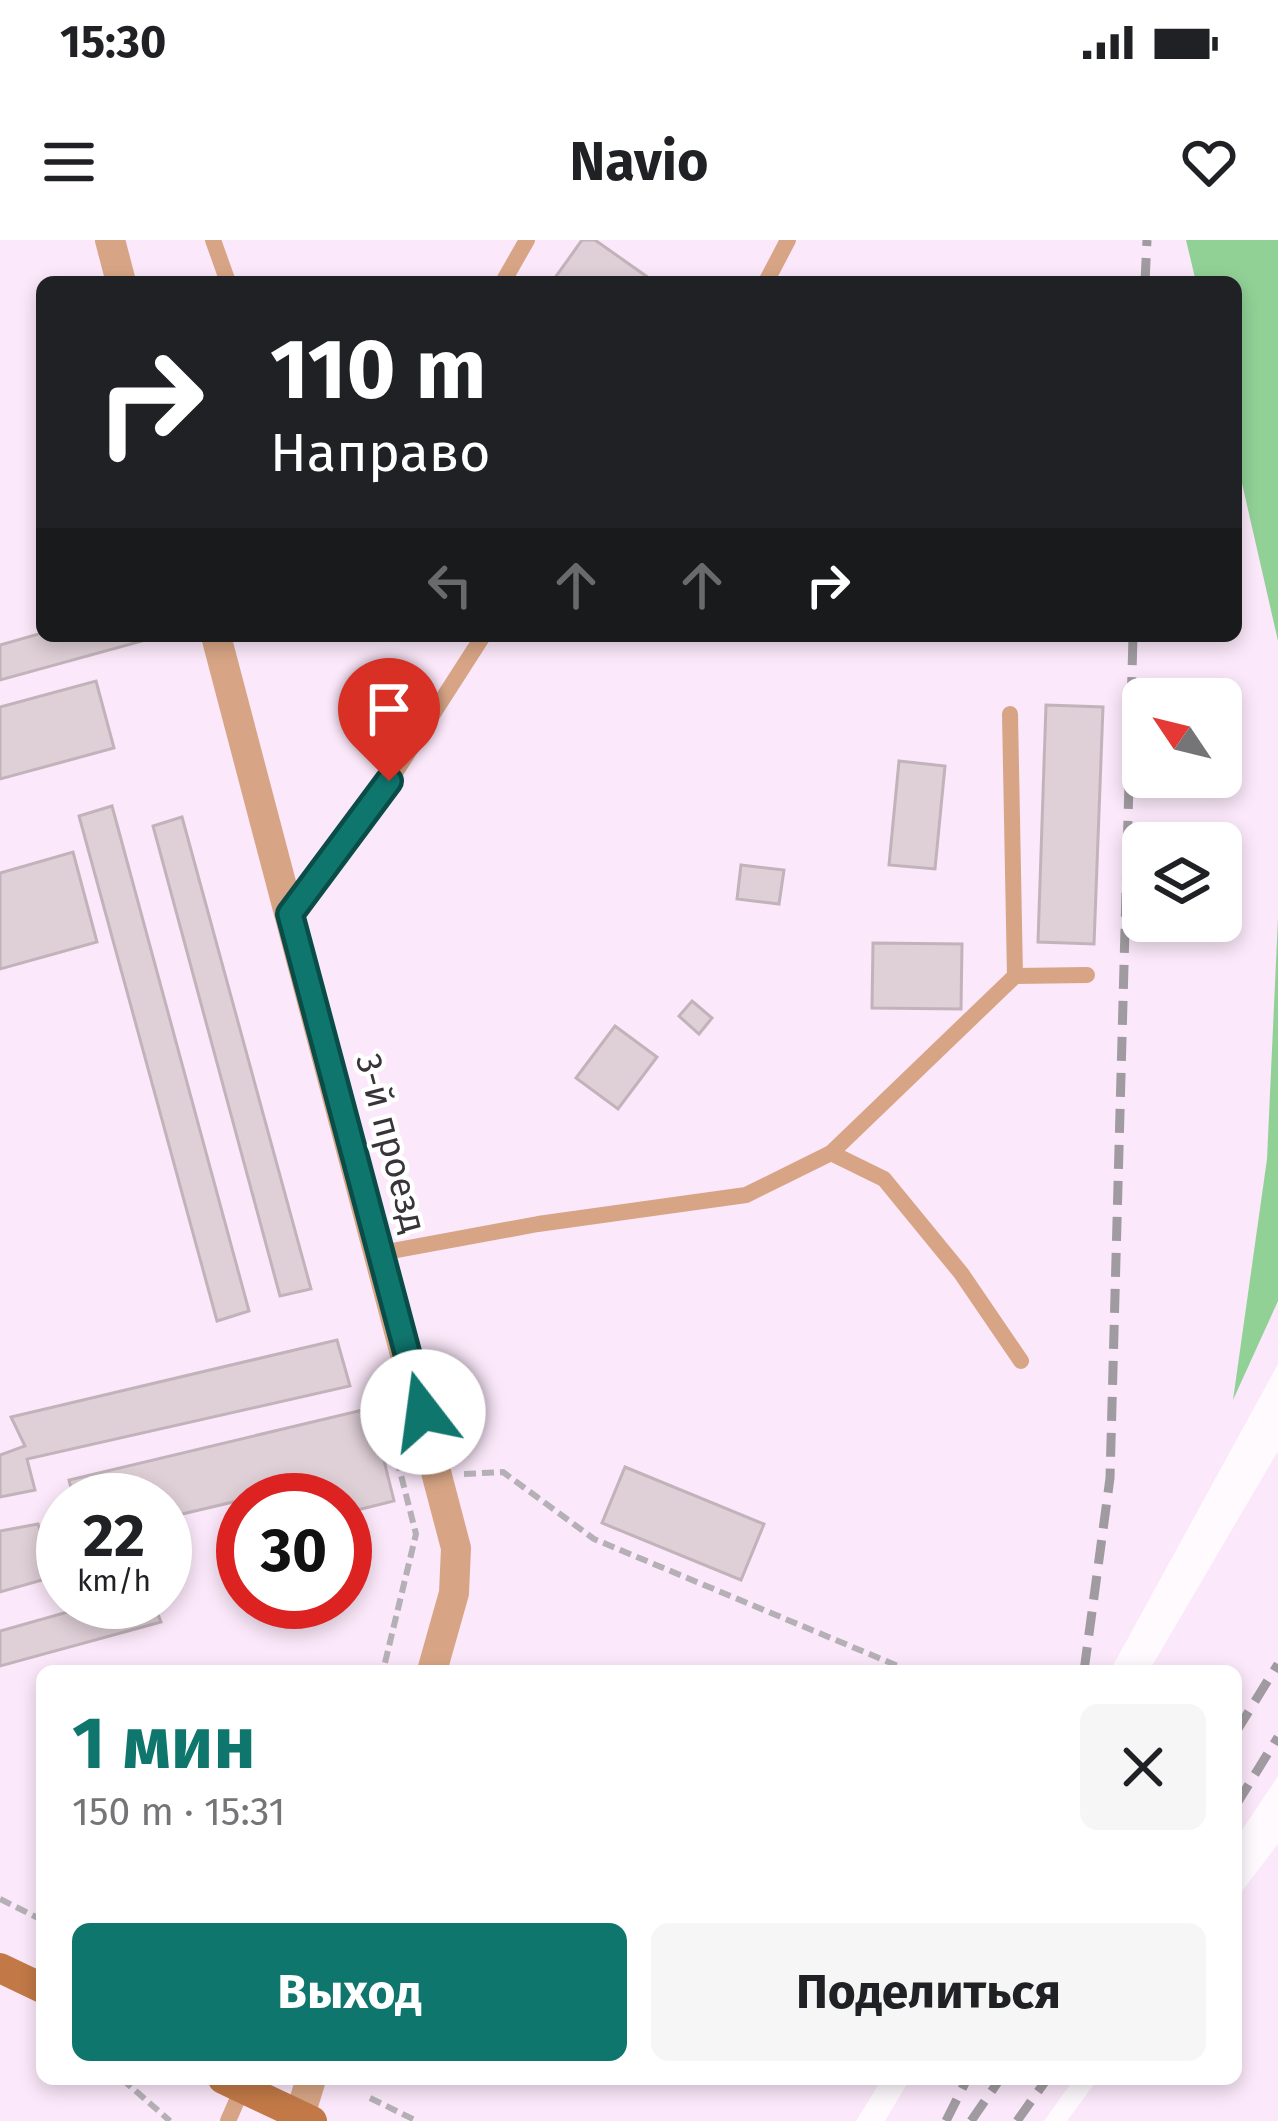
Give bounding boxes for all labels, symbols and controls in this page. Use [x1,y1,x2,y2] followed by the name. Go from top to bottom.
[60,15,166,69] text: 15:30
[36,129,102,195] icon: menu
[1176,129,1242,195] icon: heart
[569,130,709,194] text: Navio
[270,319,486,420] text: 110 m
[72,324,228,480] icon: right
[270,421,491,485] text: Направо
[417,552,483,618] icon: left
[543,552,609,618] icon: ahead
[669,552,735,618] icon: ahead
[795,552,861,618] icon: right
[338,658,440,781] pin
[356,676,422,742] icon: arrive
[1122,678,1242,798] north arrow
[1122,678,1242,942] map controls
[1122,822,1242,942] button: layers
[346,1049,436,1238] street label: 3-й проезд
[360,1349,486,1475] position arrow
[216,1473,372,1629] speed limit sign: 30
[83,1500,145,1572] text: 22
[77,1563,151,1599] text: km/h
[72,1701,256,1787] text: 1 мин
[1080,1704,1206,1830] button: close
[72,1789,286,1835] text: 150 m · 15:31
[72,1923,627,2061] button: Выход
[651,1923,1206,2061] button: Поделиться

